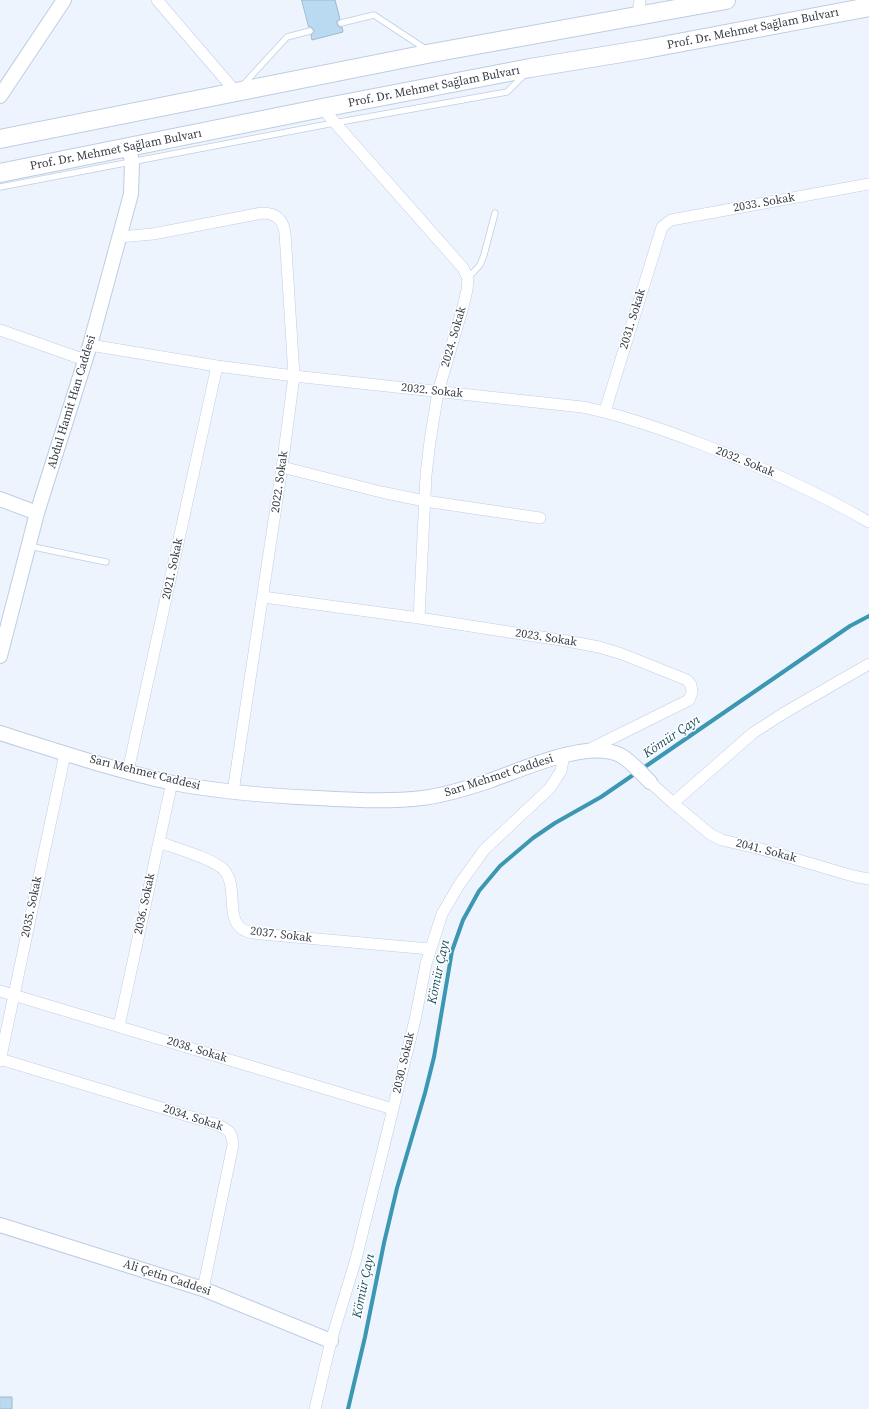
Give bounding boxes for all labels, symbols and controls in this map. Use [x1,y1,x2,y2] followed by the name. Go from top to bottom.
[666,5,840,53] street label: Prof. Dr. Mehmet Sağlam Bulvarı
[347,63,521,111] street label: Prof. Dr. Mehmet Sağlam Bulvarı
[29,126,203,174] street label: Prof. Dr. Mehmet Sağlam Bulvarı
[732,191,796,215] street label: 2033. Sokak
[617,287,649,351] street label: 2031. Sokak
[439,305,469,369] street label: 2024. Sokak
[45,334,99,470] street label: Abdul Hamit Han Caddesi
[400,381,464,401] street label: 2032. Sokak
[713,444,777,480] street label: 2032. Sokak
[269,450,291,514] street label: 2022. Sokak
[159,537,187,601] street label: 2021. Sokak
[514,626,578,650] street label: 2023. Sokak
[640,712,704,762] water label: Kömür Çayı
[88,752,202,794] street label: Sarı Mehmet Caddesi
[443,752,555,800] street label: Sarı Mehmet Caddesi
[734,836,798,866] street label: 2041. Sokak
[131,872,159,936] street label: 2036. Sokak
[18,875,46,939] street label: 2035. Sokak
[249,924,313,946] street label: 2037. Sokak
[425,938,453,1006] water label: Kömür Çayı
[390,1031,418,1095] street label: 2030. Sokak
[165,1034,229,1066] street label: 2038. Sokak
[161,1102,225,1134] street label: 2034. Sokak
[350,1252,378,1320] water label: Kömür Çayı
[121,1257,213,1299] street label: Ali Çetin Caddesi

